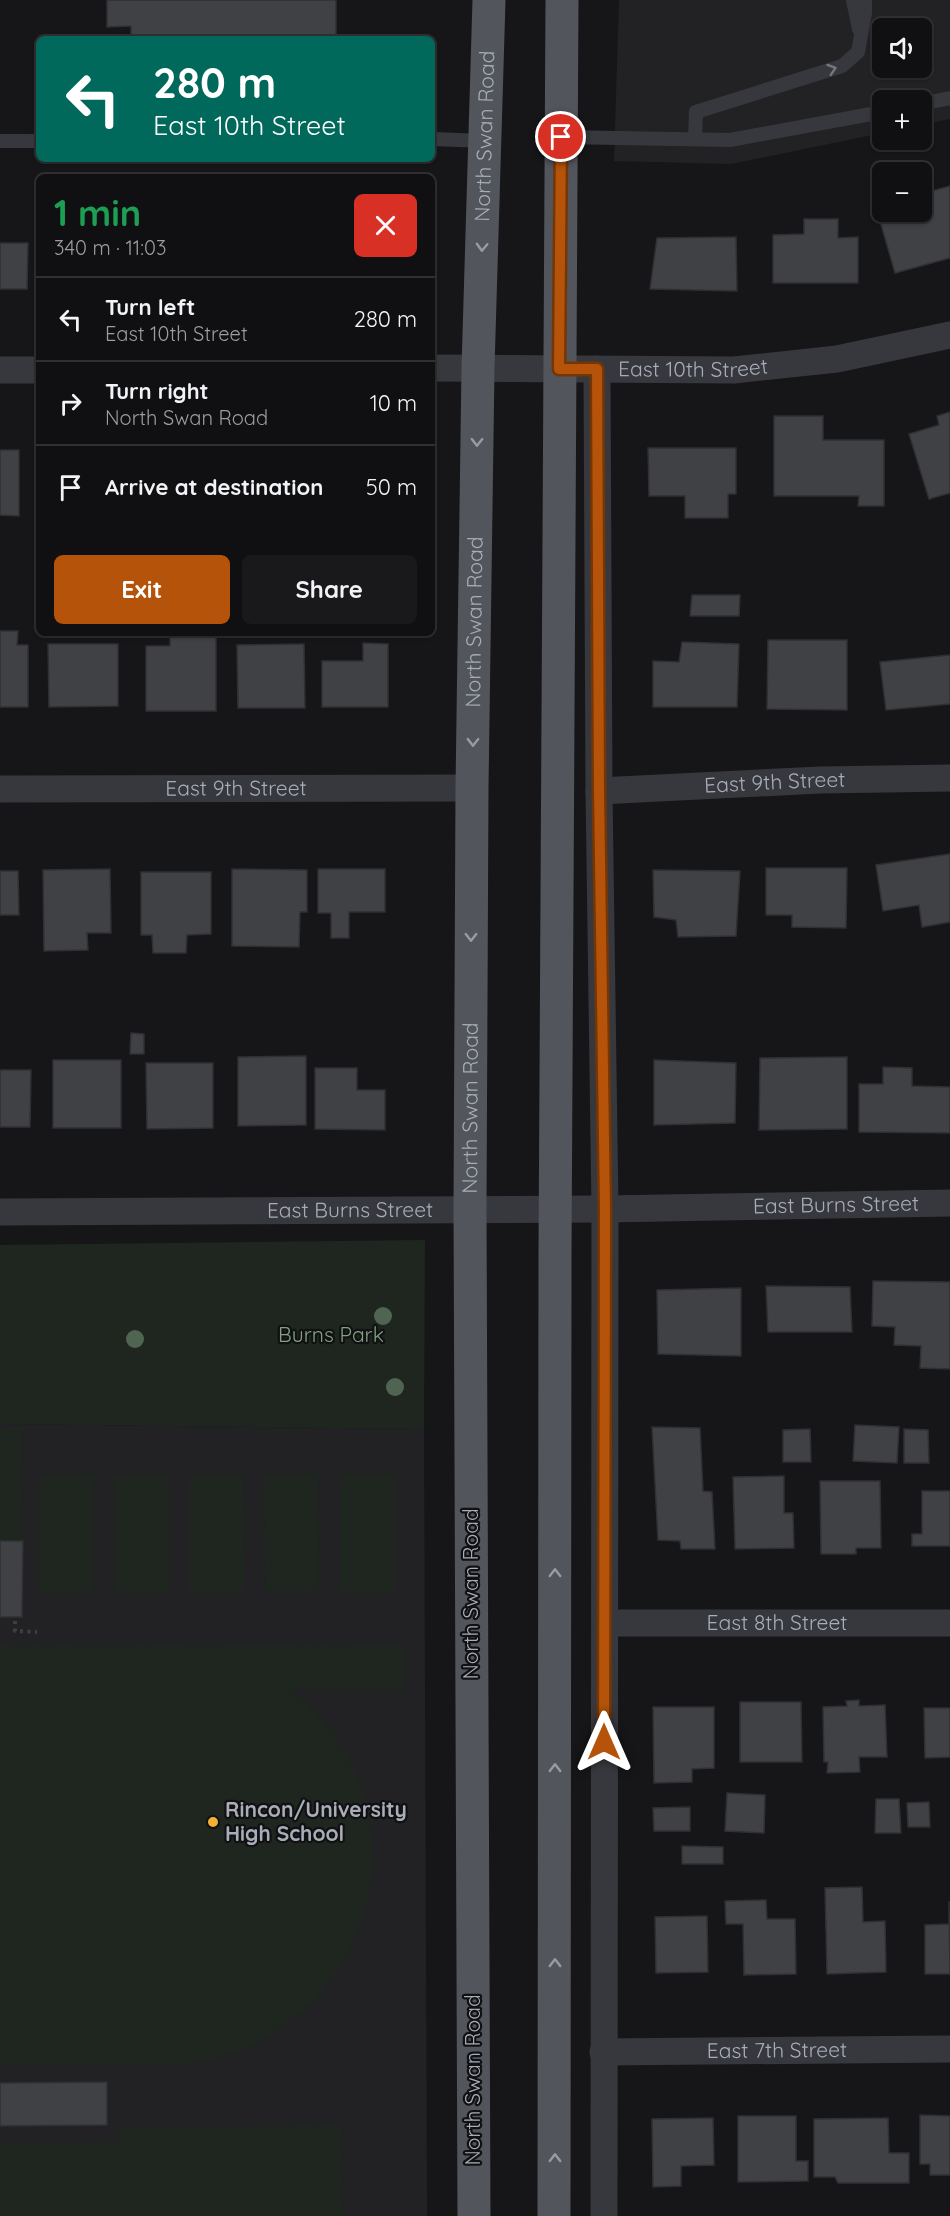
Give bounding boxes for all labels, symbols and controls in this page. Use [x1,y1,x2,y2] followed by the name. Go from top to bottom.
[872,18,932,222] map controls
[872,18,932,78] button: sound
[468,50,499,222] street label: North Swan Road
[153,56,276,109] text: 280 m
[54,60,132,138] icon: left
[826,64,837,76] one-way arrow
[872,90,932,150] button: +
[153,108,346,142] text: East 10th Street
[535,111,586,162] pin
[544,120,577,153] icon: arrive
[872,162,932,222] button: −
[54,190,141,235] text: 1 min
[354,194,417,257] button: close
[54,235,166,260] text: 340 m · 11:03
[476,243,488,252] one-way arrow
[105,293,195,321] text: Turn left
[54,303,87,336] icon: left
[354,305,417,333] text: 280 m
[105,321,248,346] text: East 10th Street
[618,352,769,382] street label: East 10th Street
[105,377,209,405] text: Turn right
[54,387,87,420] icon: right
[370,389,417,417] text: 10 m
[105,405,268,430] text: North Swan Road
[471,438,483,447] one-way arrow
[54,471,87,504] icon: arrive
[105,473,323,501] text: Arrive at destination
[366,473,417,501] text: 50 m
[459,536,488,708] street label: North Swan Road
[54,555,230,624] button: Exit
[242,555,417,624] button: Share
[467,738,479,747] one-way arrow
[704,766,846,798] street label: East 9th Street
[165,774,307,801] street label: East 9th Street
[465,933,477,942] one-way arrow
[456,1022,483,1194] street label: North Swan Road
[753,1190,919,1218] street label: East Burns Street
[267,1196,433,1223] street label: East Burns Street
[278,1321,384,1347] park label: Burns Park
[457,1508,483,1680] street label: North Swan Road
[549,1568,561,1577] one-way arrow
[707,1609,847,1635] street label: East 8th Street
[572,1710,636,1774] position arrow
[549,1763,561,1772] one-way arrow
[225,1796,407,1846] place label: Rincon/University High School
[206,1815,220,1829] marker: Rincon/University High School
[549,1958,561,1967] one-way arrow
[459,1994,485,2166] street label: North Swan Road
[707,2036,847,2063] street label: East 7th Street
[549,2153,561,2162] one-way arrow

